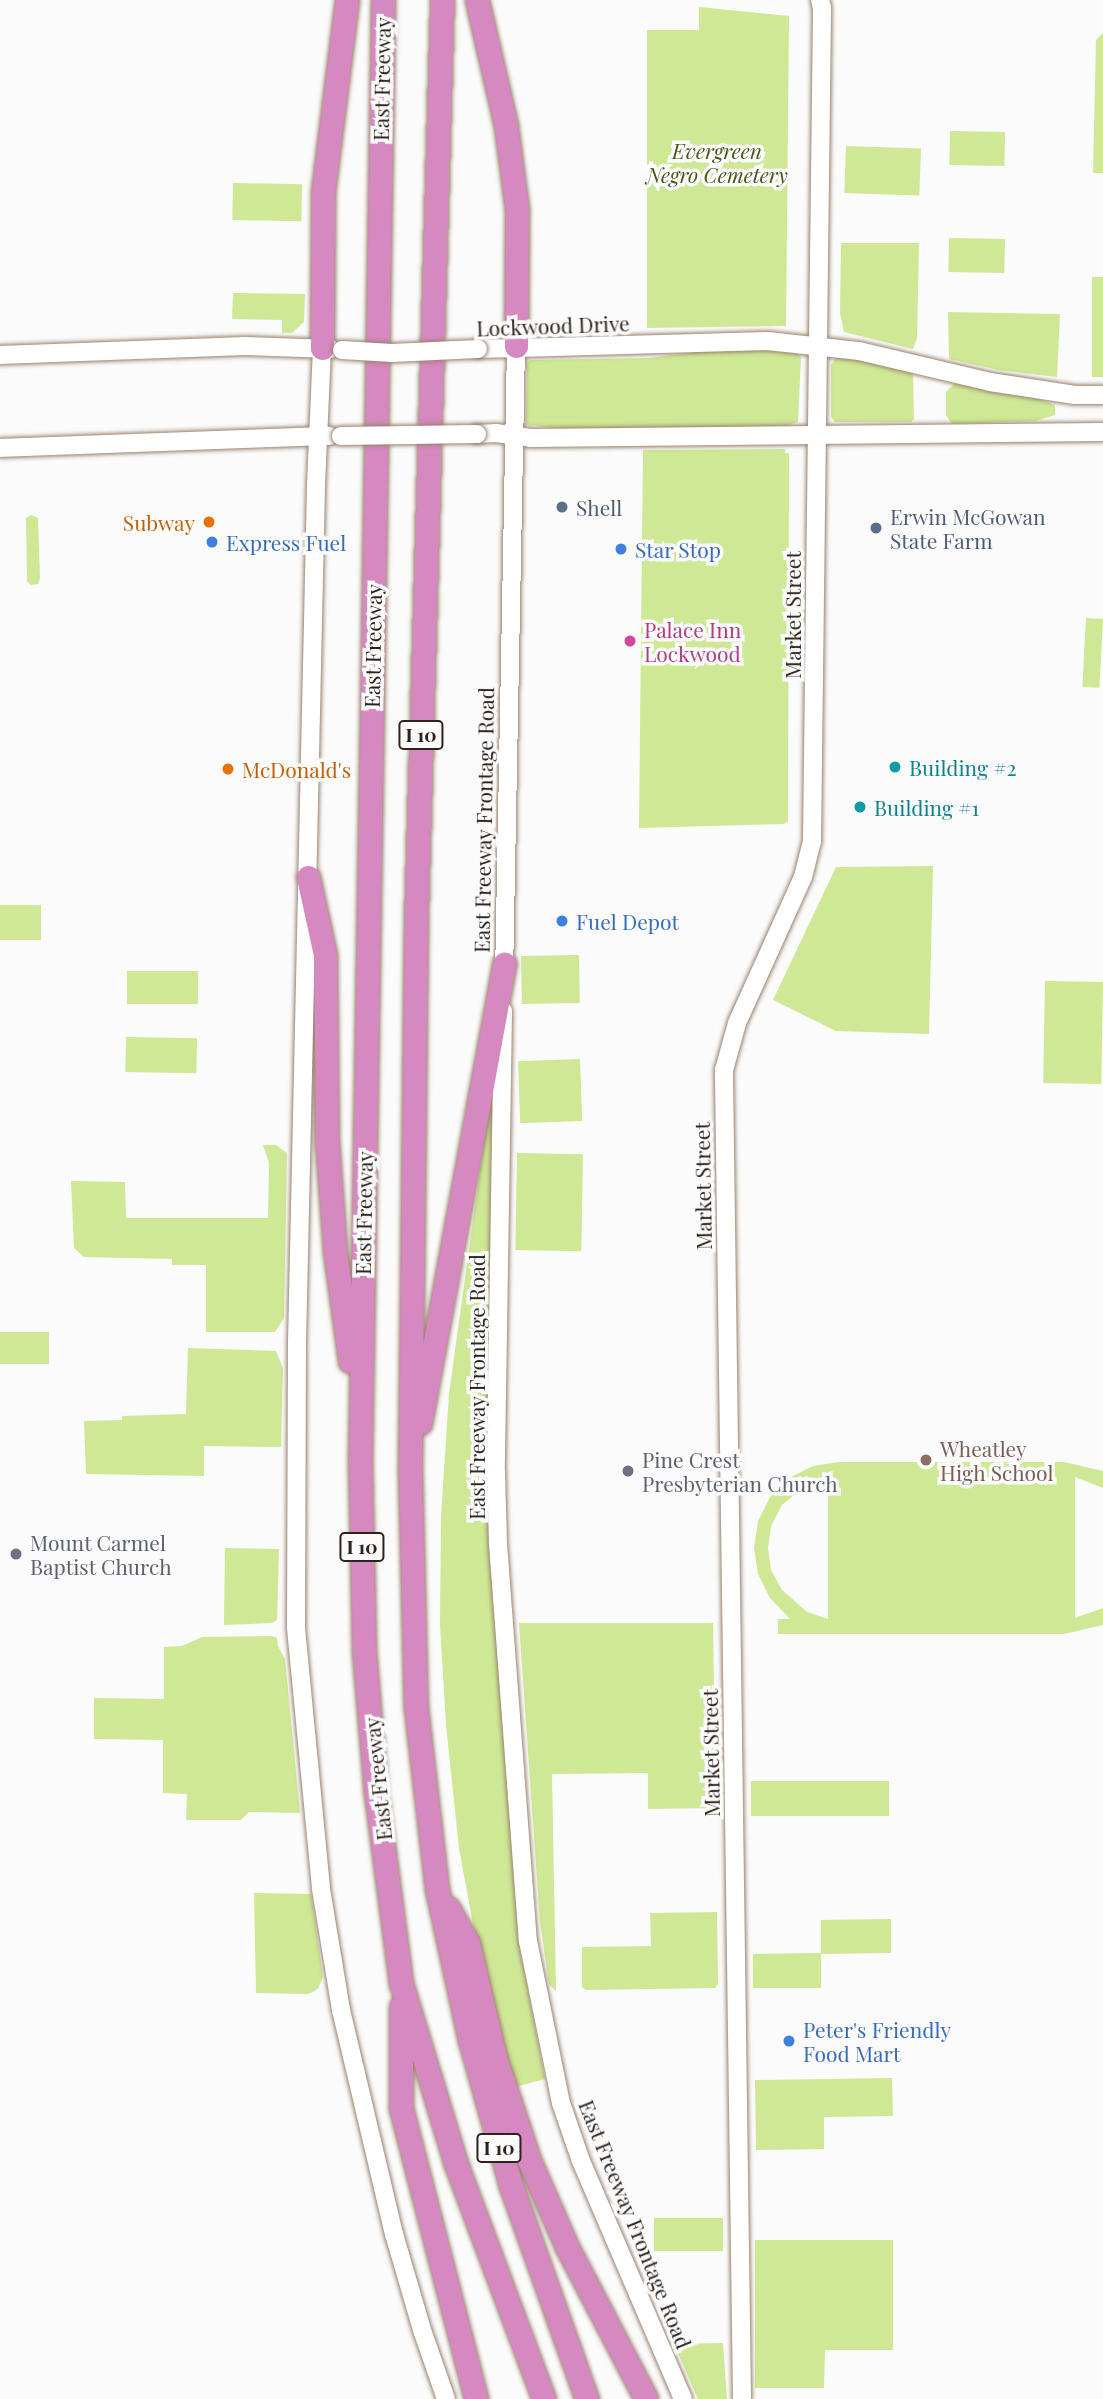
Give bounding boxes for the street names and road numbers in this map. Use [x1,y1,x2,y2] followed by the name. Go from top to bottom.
[367,17,395,141] street label: East Freeway
[476,310,630,340] street label: Lockwood Drive
[779,551,805,679] street label: Market Street
[358,584,386,708] street label: East Freeway
[468,686,498,954] street label: East Freeway Frontage Road
[398,720,444,750] road number: I 10
[688,1122,716,1250] street label: Market Street
[349,1151,377,1275] street label: East Freeway
[463,1254,489,1520] street label: East Freeway Frontage Road
[339,1532,385,1562] road number: I 10
[696,1689,724,1817] street label: Market Street
[358,1716,396,1842] street label: East Freeway
[574,2096,698,2352] street label: East Freeway Frontage Road
[476,2132,522,2164] road number: I 10

